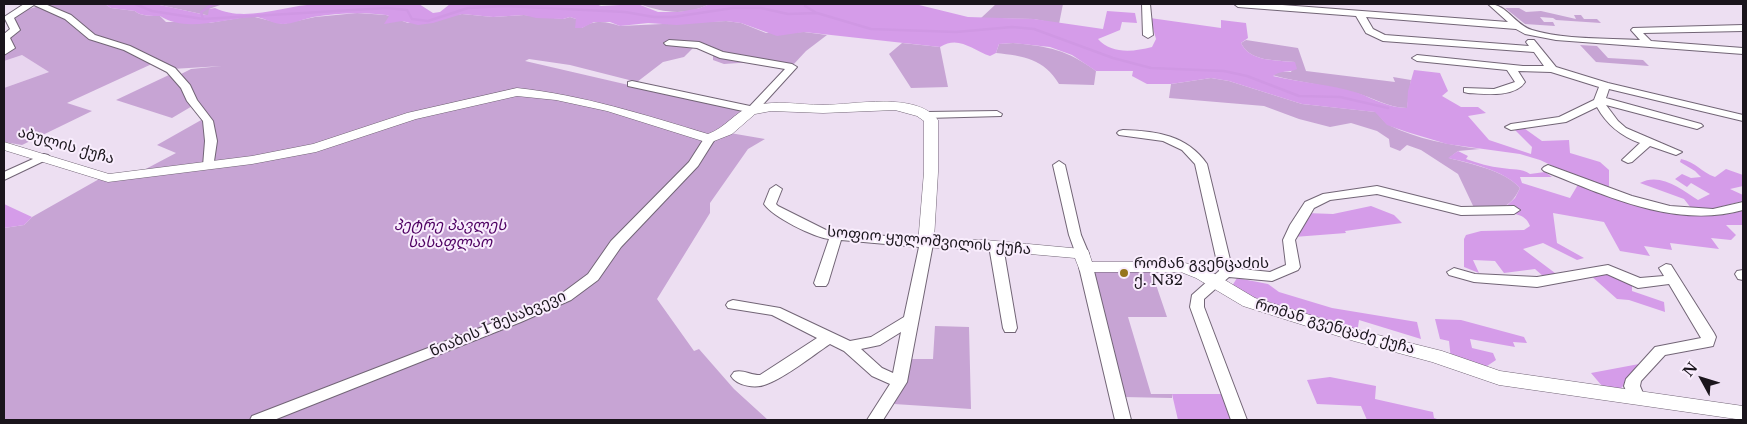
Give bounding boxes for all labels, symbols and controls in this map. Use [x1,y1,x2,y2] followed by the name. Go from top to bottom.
[16,124,116,168] street label: აბულის ქუჩა
[394,217,506,252] park label: პეტრე პავლეს სასაფლაო
[826,223,1032,259] street label: სოფიო ყულოშვილის ქუჩა
[1134,255,1269,290] place label: რომან გვენცაძის ქ. N32
[1118,267,1130,279] marker: რომან გვენცაძის ქ. N32
[427,287,569,361] street label: ნიაბის I შესახვევი
[1253,296,1417,358] street label: რომან გვენცაძე ქუჩა
[1677,354,1727,404] north arrow
[1679,359,1701,380] text: N

